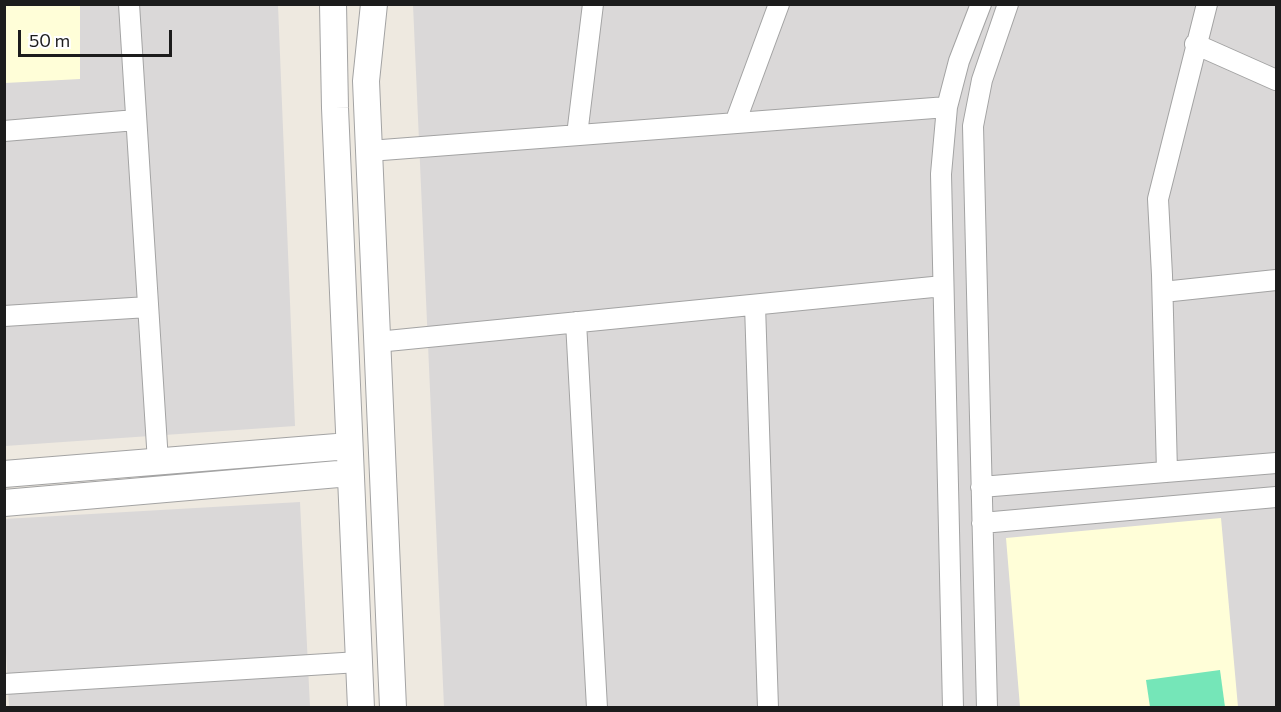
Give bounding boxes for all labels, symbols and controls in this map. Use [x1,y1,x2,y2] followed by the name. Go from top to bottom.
[21,18,176,56] scale bar
[29,29,70,51] text: 50 m

